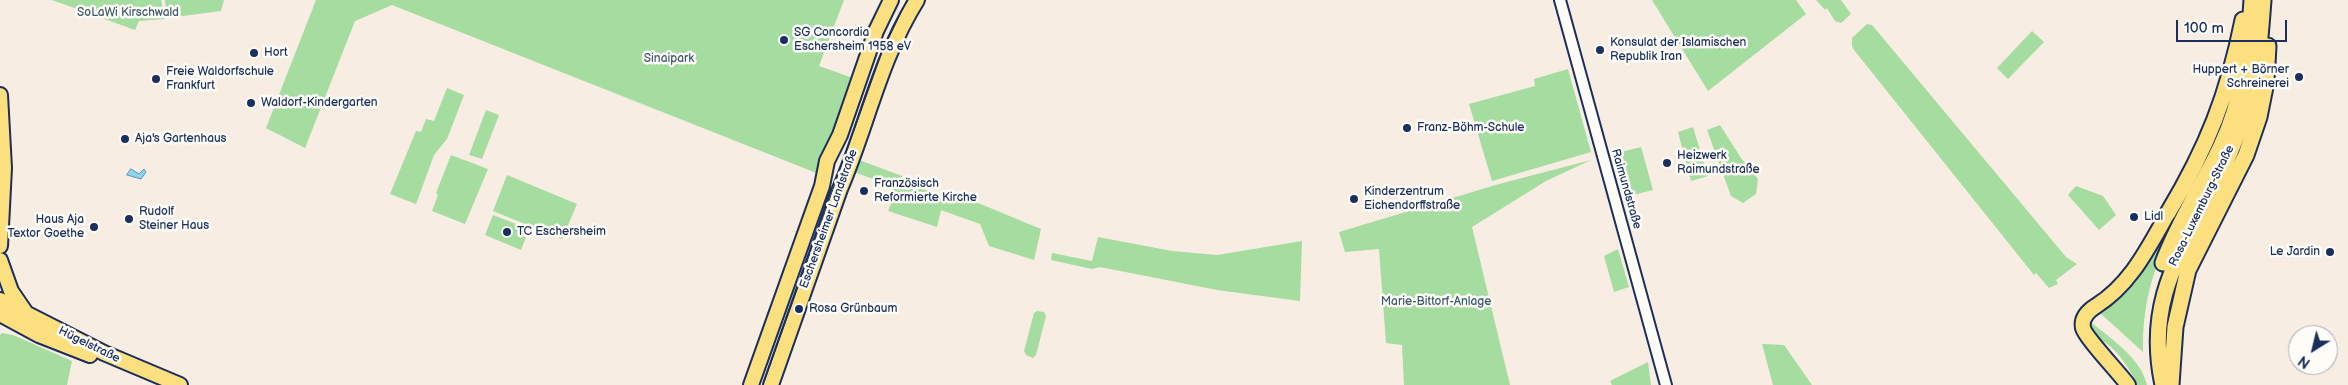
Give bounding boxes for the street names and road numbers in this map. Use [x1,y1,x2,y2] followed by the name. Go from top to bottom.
[2166,143,2238,269] street label: Rosa-Luxemburg-Straße
[1608,147,1644,231] street label: Raimundstraße
[797,148,861,290] street label: Eschersheimer Landstraße
[56,324,122,366] street label: Hügelstraße

